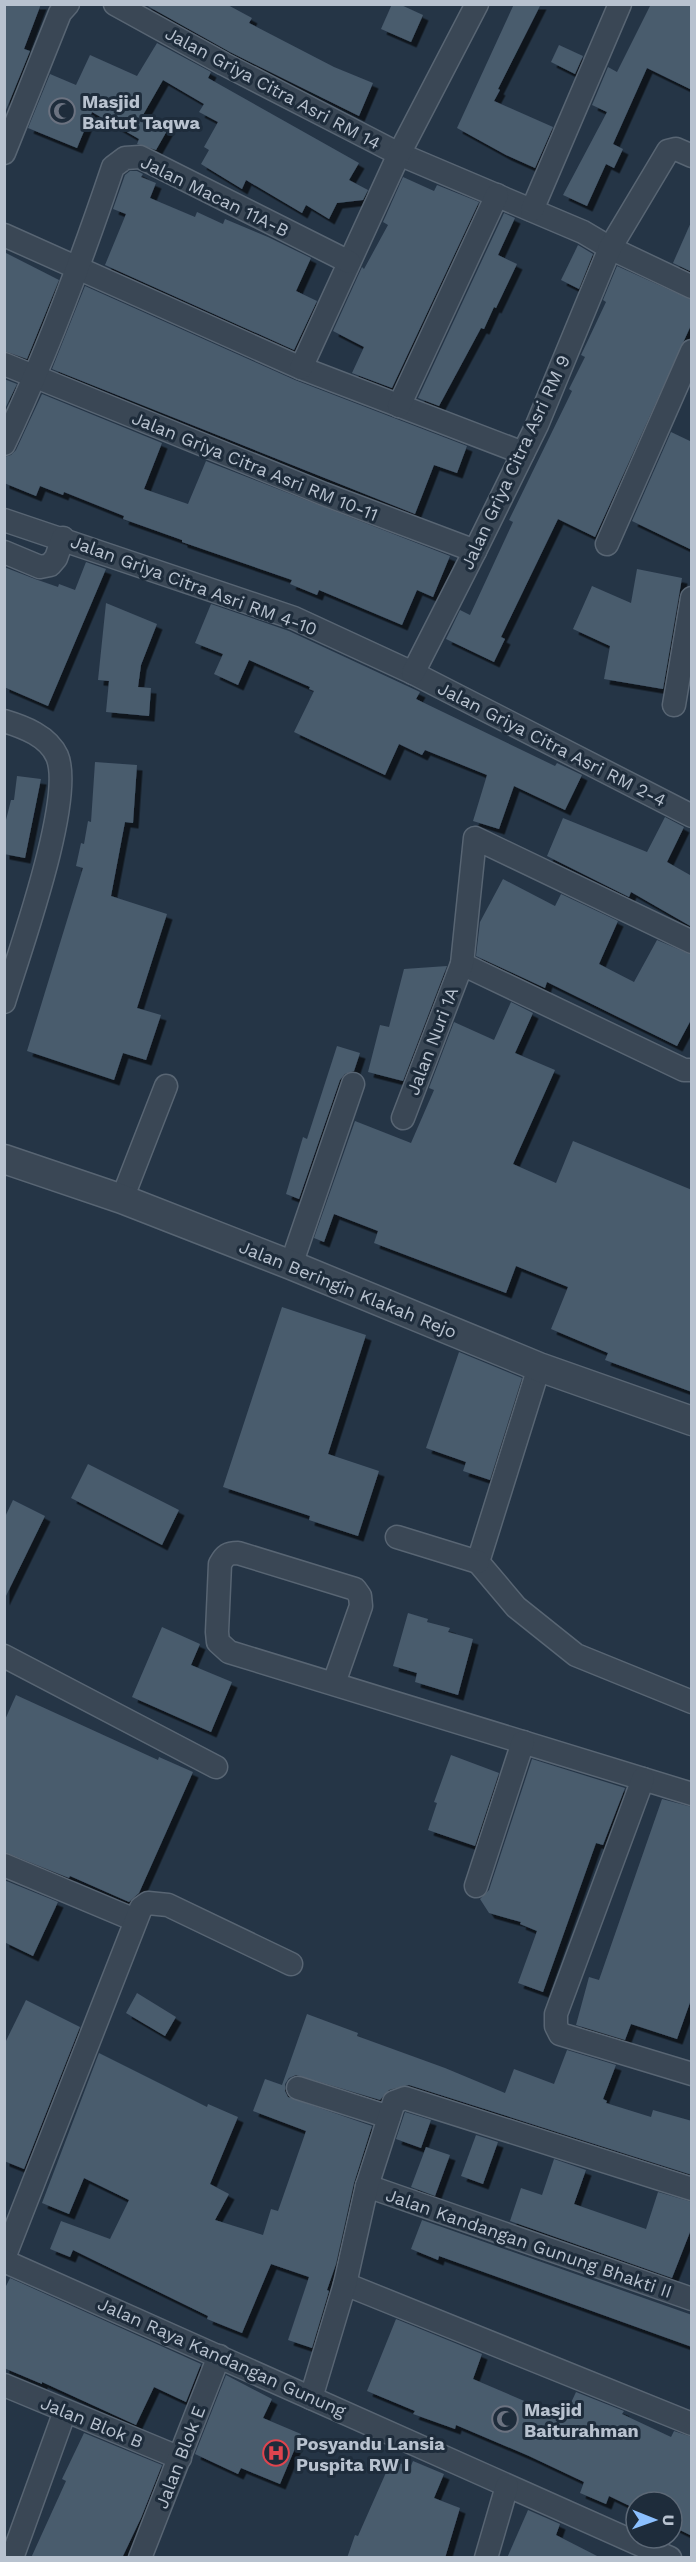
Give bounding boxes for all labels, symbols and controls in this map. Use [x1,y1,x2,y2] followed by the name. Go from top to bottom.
[162,22,384,154] street label: Jalan Griya Citra Asri RM 14
[82,91,201,133] place label: Masjid Baitut Taqwa
[47,96,77,126] mosque icon: Masjid Baitut Taqwa
[138,151,292,241] street label: Jalan Macan 11A-B
[456,351,574,573] street label: Jalan Griya Citra Asri RM 9
[129,407,381,525] street label: Jalan Griya Citra Asri RM 10-11
[68,531,320,639] street label: Jalan Griya Citra Asri RM 4-10
[434,677,670,811] street label: Jalan Griya Citra Asri RM 2-4
[402,984,462,1098] street label: Jalan Nuri 1A
[236,1236,460,1342] street label: Jalan Beringin Klakah Rejo
[383,2184,675,2302] street label: Jalan Kandangan Gunung Bhakti II
[95,2293,350,2422] street label: Jalan Raya Kandangan Gunung
[38,2392,146,2452] street label: Jalan Blok B
[524,2399,639,2441] place label: Masjid Baiturahman
[151,2403,209,2511] street label: Jalan Blok E
[490,2404,520,2434] mosque icon: Masjid Baiturahman
[296,2433,445,2475] place label: Posyandu Lansia Puspita RW I
[261,2438,291,2468] hospital icon: Posyandu Lansia Puspita RW I
[624,2490,684,2550] north arrow
[659,2514,678,2526] text: U

